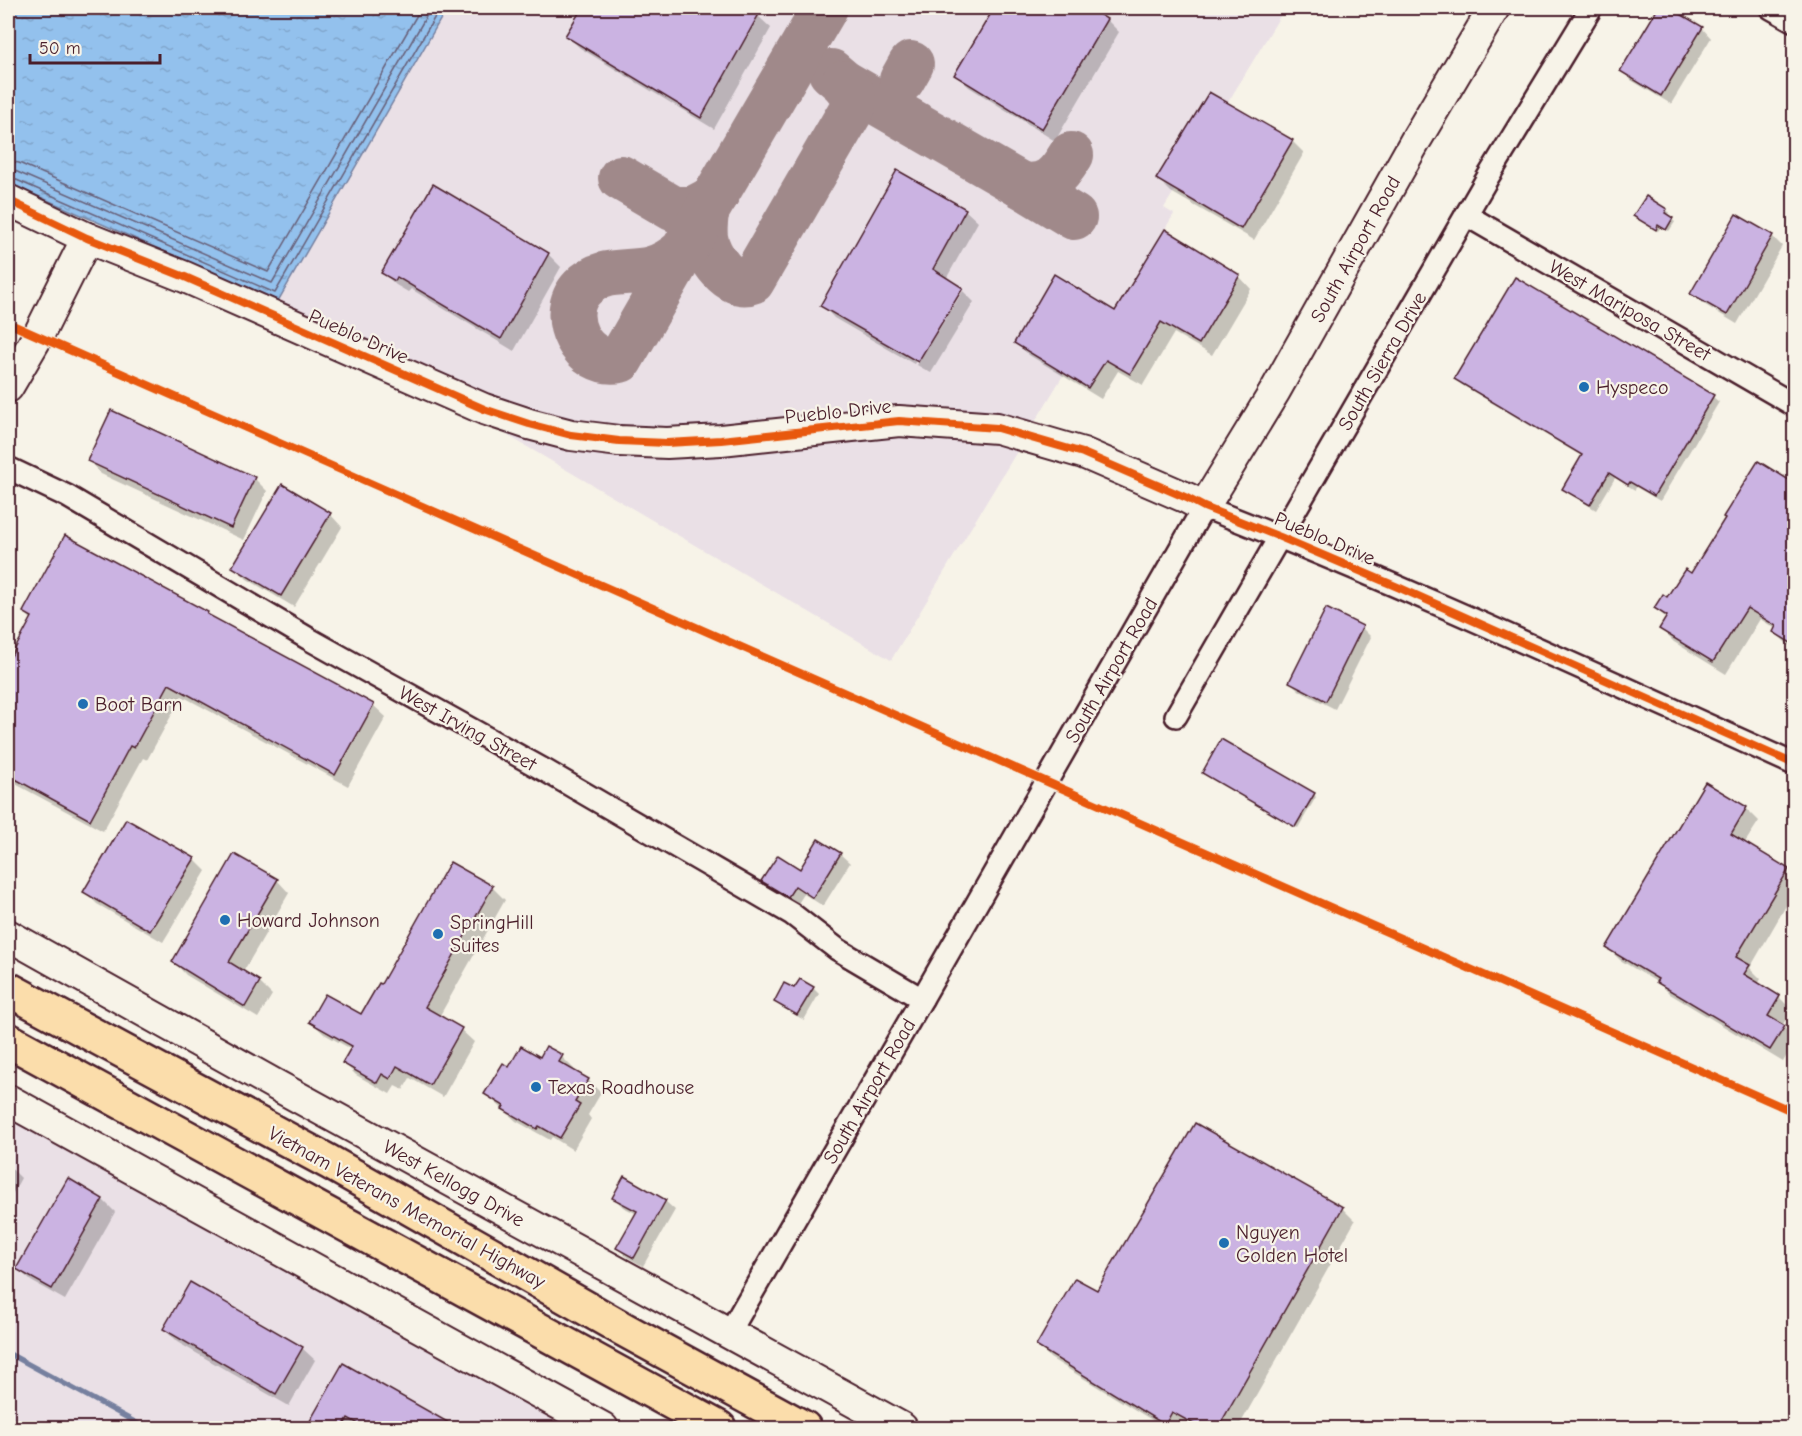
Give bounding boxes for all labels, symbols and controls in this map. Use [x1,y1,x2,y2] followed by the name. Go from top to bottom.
[30,27,160,65] scale bar
[39,38,81,59] text: 50 m
[1306,172,1405,326] street label: South Airport Road
[1545,255,1716,367] street label: West Mariposa Street
[1333,288,1431,435] street label: South Sierra Drive
[305,304,412,369] street label: Pueblo Drive
[1596,376,1669,399] place label: Hyspeco
[1577,380,1591,394] marker: Hyspeco
[784,394,892,429] street label: Pueblo Drive
[1271,507,1378,570] street label: Pueblo Drive
[1061,594,1162,747] street label: South Airport Road
[395,681,542,776] street label: West Irving Street
[95,693,183,716] place label: Boot Barn
[76,697,90,711] marker: Boot Barn
[237,909,380,932] place label: Howard Johnson
[450,911,534,957] place label: SpringHill Suites
[218,913,232,927] marker: Howard Johnson
[431,927,445,941] marker: SpringHill Suites
[819,1015,920,1168] street label: South Airport Road
[548,1076,694,1099] place label: Texas Roadhouse
[529,1080,543,1094] marker: Texas Roadhouse
[264,1121,549,1293] street label: Vietnam Veterans Memorial Highway
[379,1135,529,1232] street label: West Kellogg Drive
[1236,1221,1348,1267] place label: Nguyen Golden Hotel
[1217,1236,1231,1250] marker: Nguyen Golden Hotel

